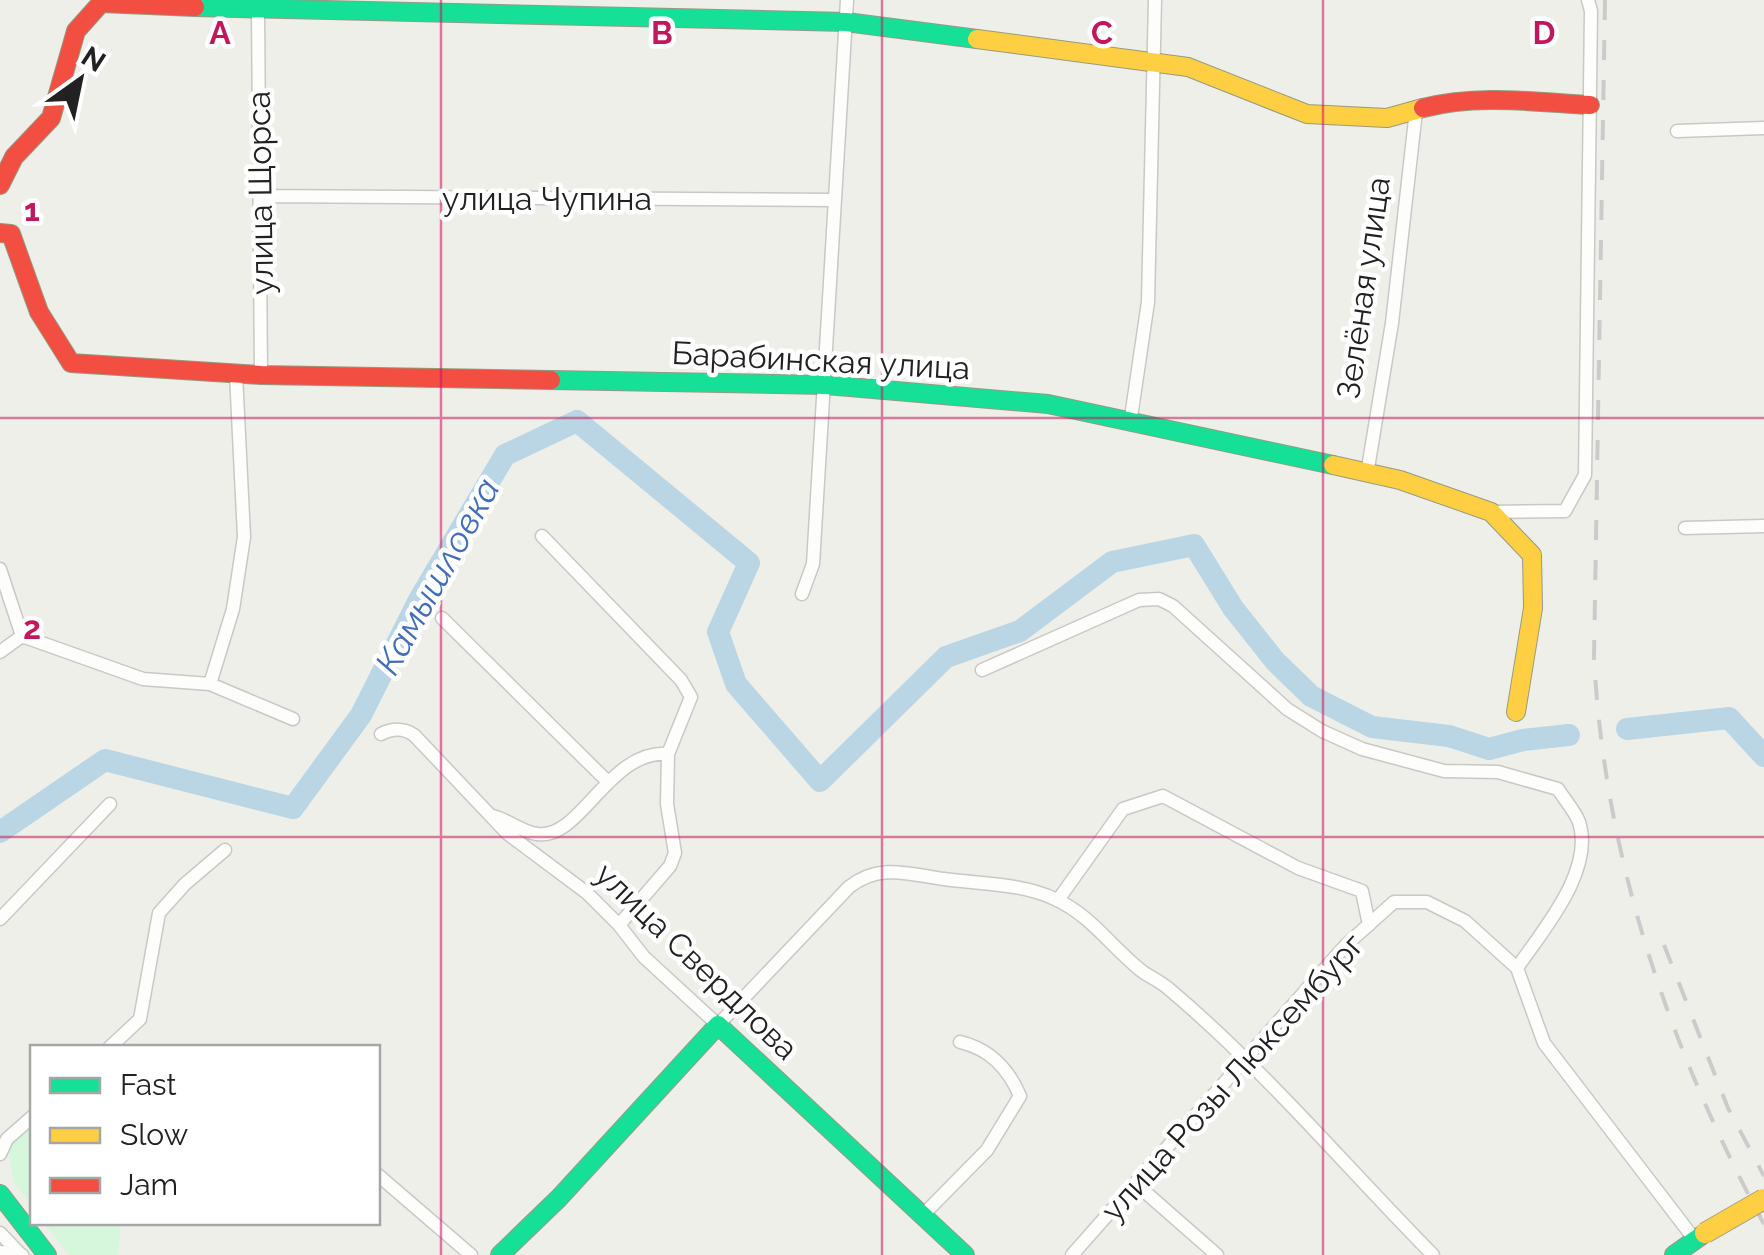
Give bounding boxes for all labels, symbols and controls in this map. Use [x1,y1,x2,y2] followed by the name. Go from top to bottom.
[209,14,231,51] text: A
[651,14,673,51] text: B
[1091,14,1113,51] text: C
[1533,14,1555,51] text: D
[30,30,130,130] north arrow
[75,40,111,79] text: N
[240,91,280,295] street label: улица Щорса
[1329,175,1397,401] street label: Зелёная улица
[442,180,652,217] street label: улица Чупина
[24,191,40,228] text: 1
[671,334,971,386] street label: Барабинская улица
[366,471,508,681] water label: Камышловка
[23,609,41,646] text: 2
[588,855,806,1067] street label: улица Свердлова
[1093,926,1371,1228] street label: улица Розы Люксембург
[30,1045,380,1225] legend
[120,1067,177,1102] text: Fast
[120,1117,188,1152] text: Slow
[120,1167,178,1202] text: Jam

